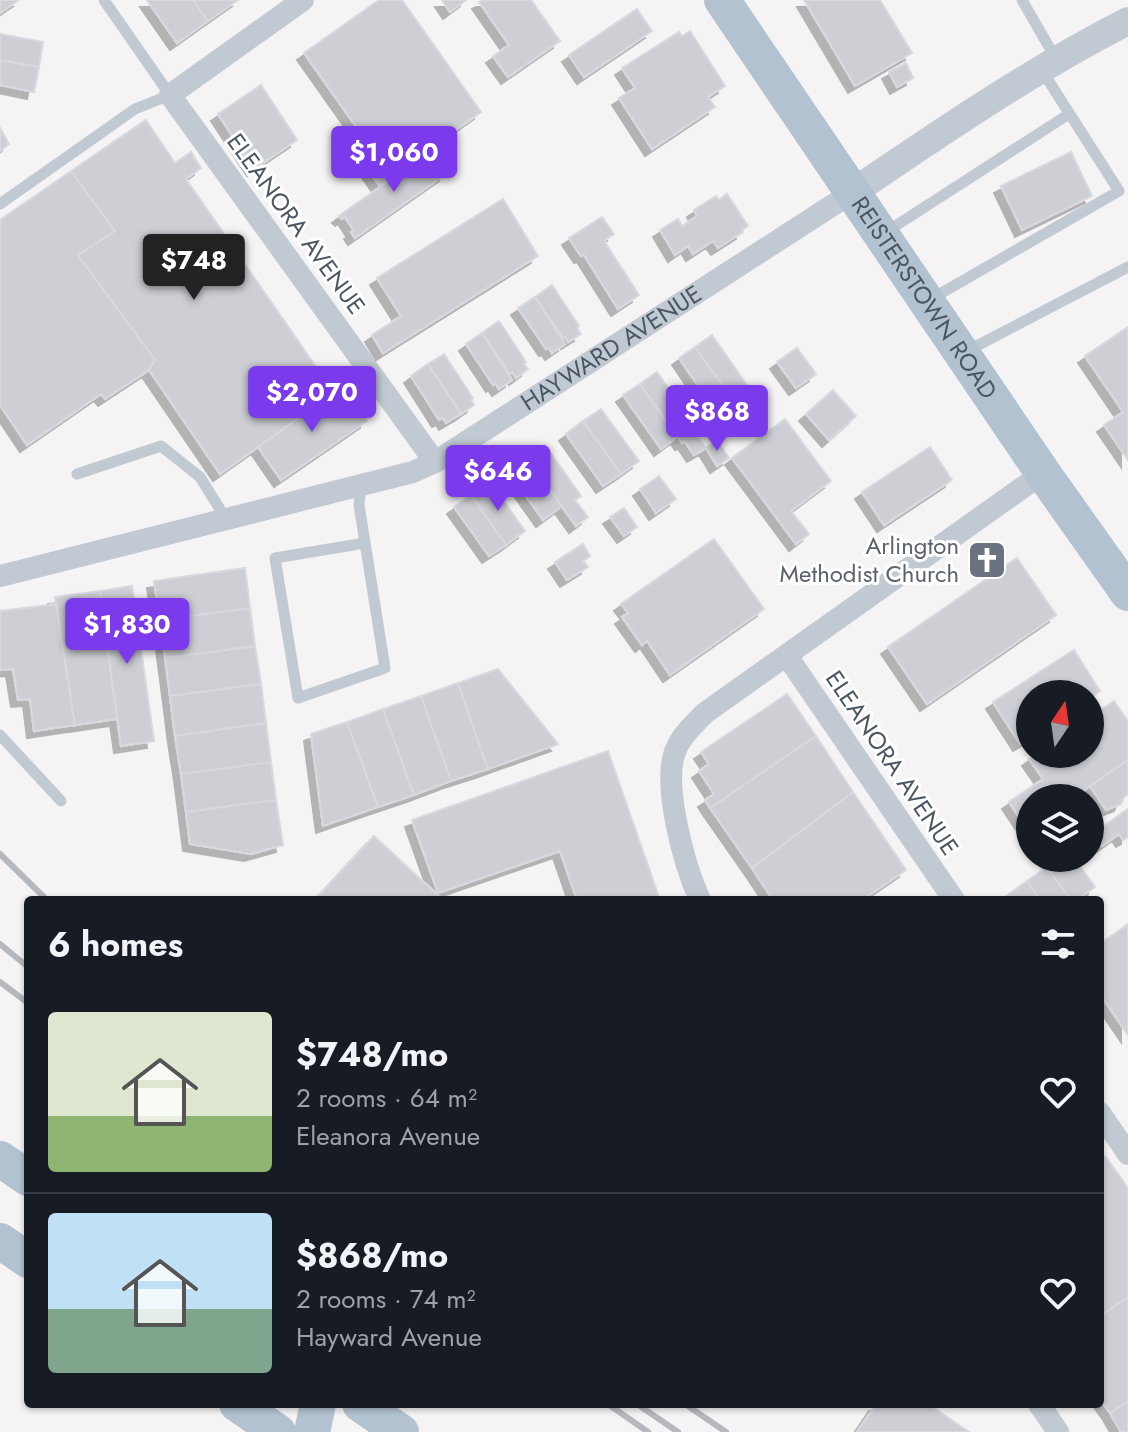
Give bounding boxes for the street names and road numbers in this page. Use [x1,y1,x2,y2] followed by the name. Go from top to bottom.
[219,126,374,322] street label: ELEANORA AVENUE
[843,189,1006,406] street label: REISTERSTOWN ROAD
[514,276,708,419] street label: HAYWARD AVENUE
[817,663,967,862] street label: ELEANORA AVENUE

